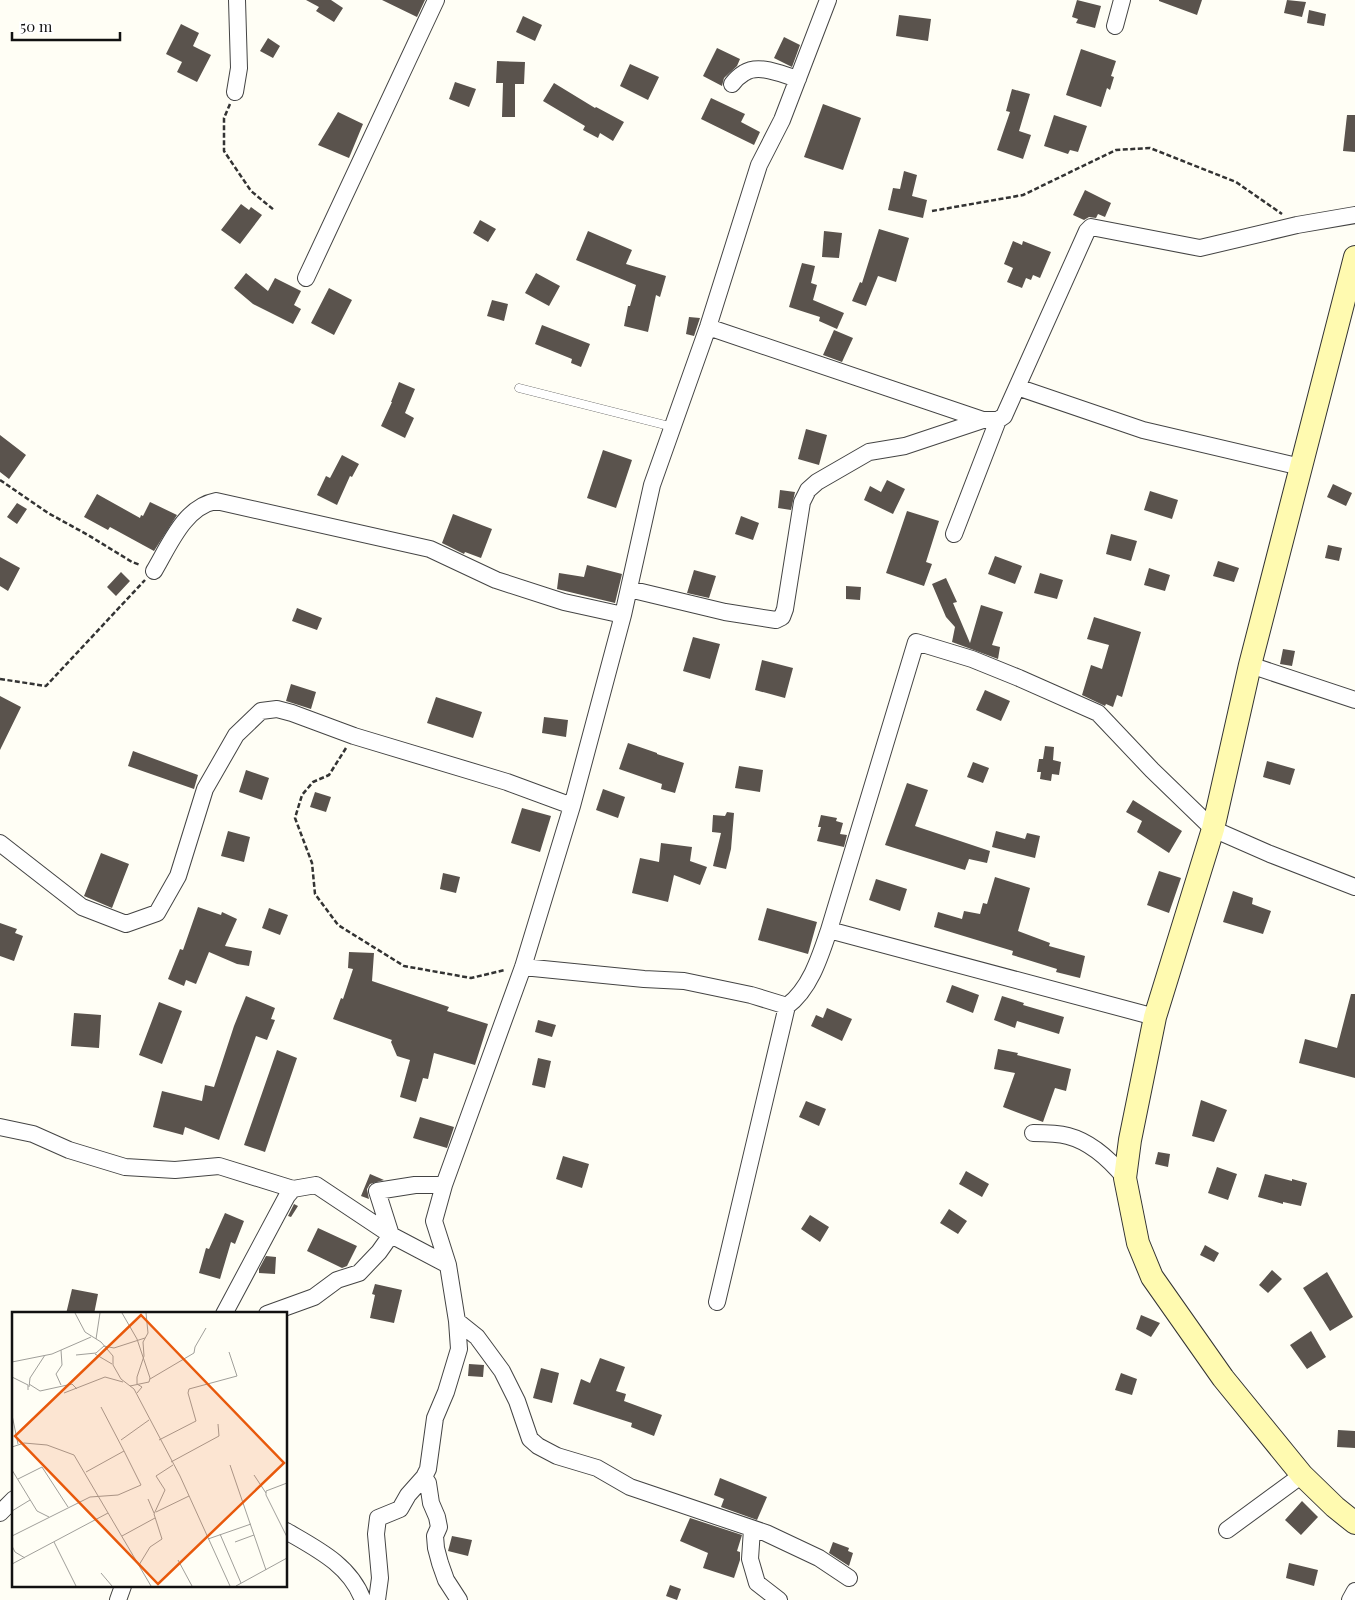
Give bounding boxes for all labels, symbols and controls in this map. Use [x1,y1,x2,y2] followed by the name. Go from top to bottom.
[12,10,120,42] scale bar
[20,16,53,36] text: 50 m
[12,1312,288,1588] inset map

